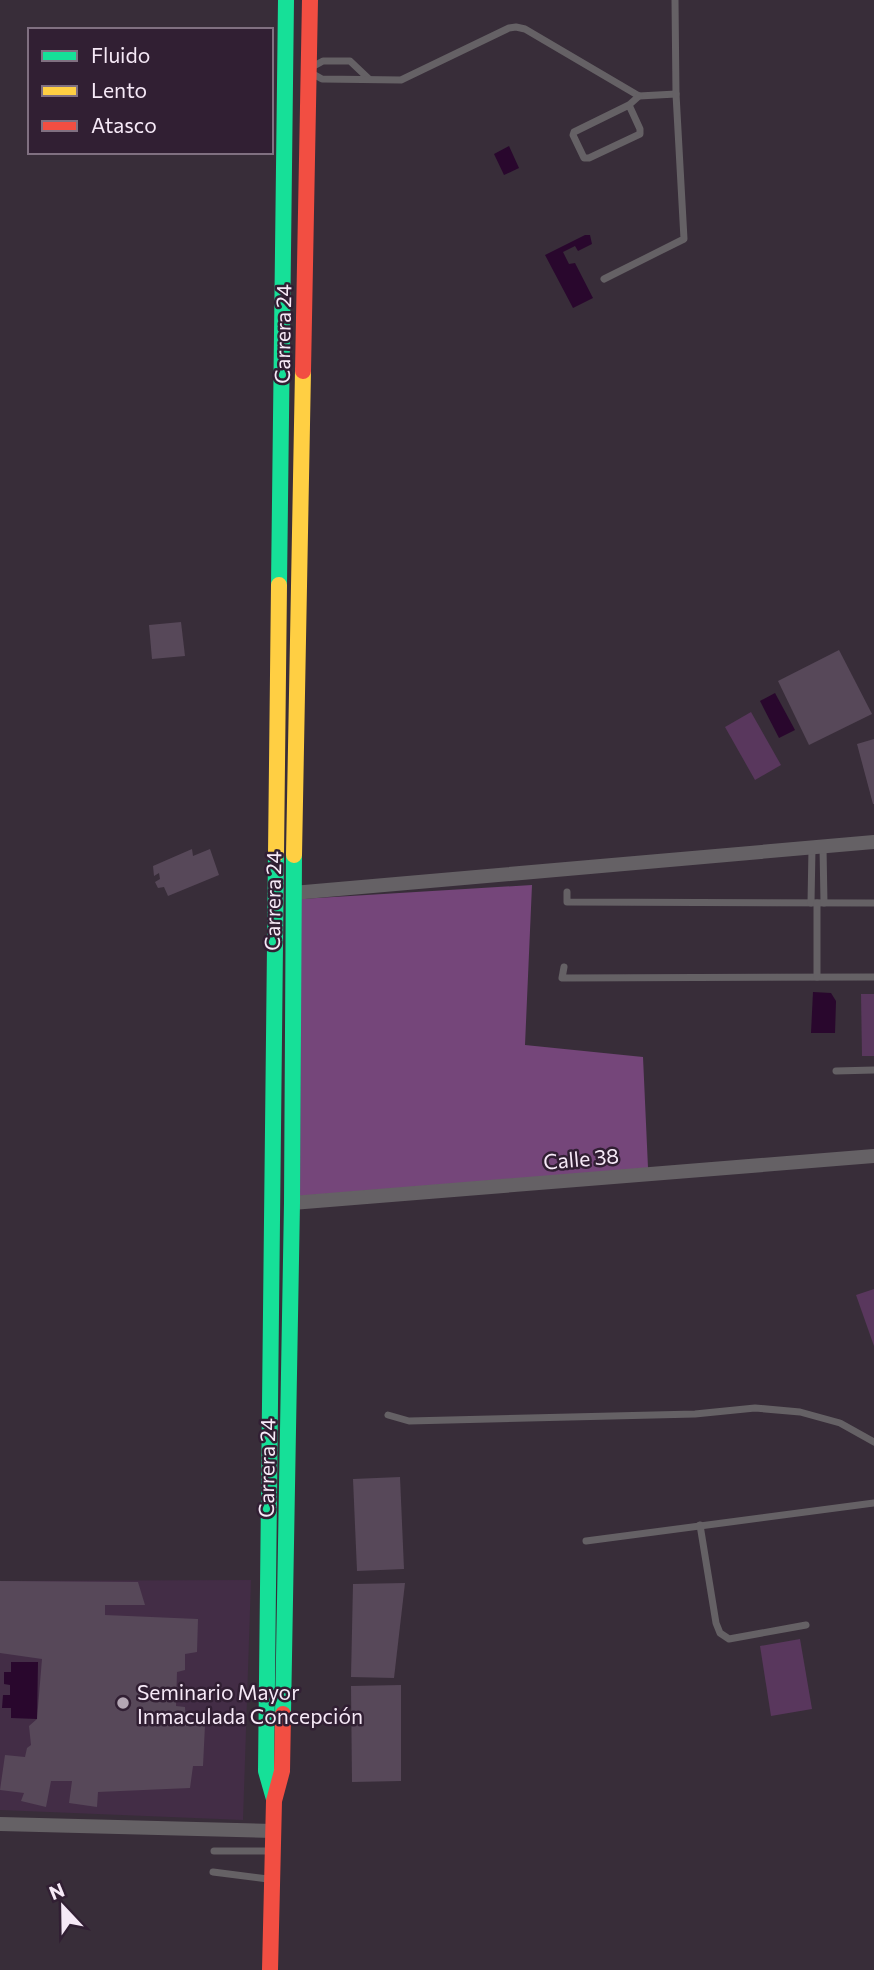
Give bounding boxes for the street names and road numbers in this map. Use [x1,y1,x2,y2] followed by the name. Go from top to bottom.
[269,283,295,384] street label: Carrera 24
[259,850,285,951] street label: Carrera 24
[542,1142,620,1174] street label: Calle 38
[253,1417,279,1518] street label: Carrera 24

